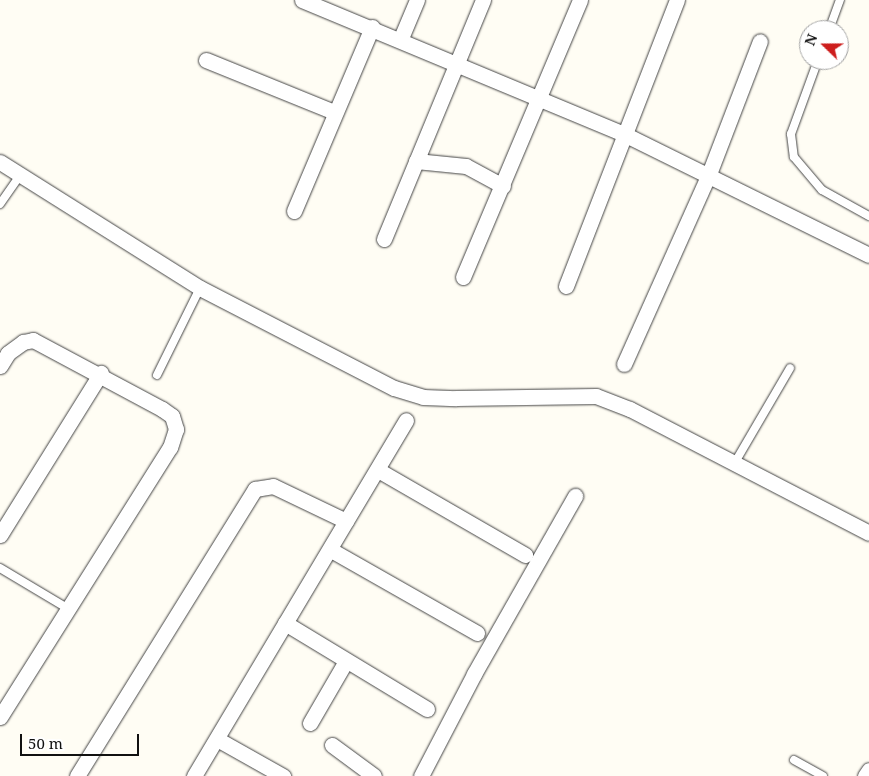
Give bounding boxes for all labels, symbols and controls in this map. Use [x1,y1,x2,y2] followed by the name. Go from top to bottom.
[799,20,849,70] north arrow
[800,31,821,48] text: N
[22,724,141,756] scale bar
[28,733,63,753] text: 50 m

